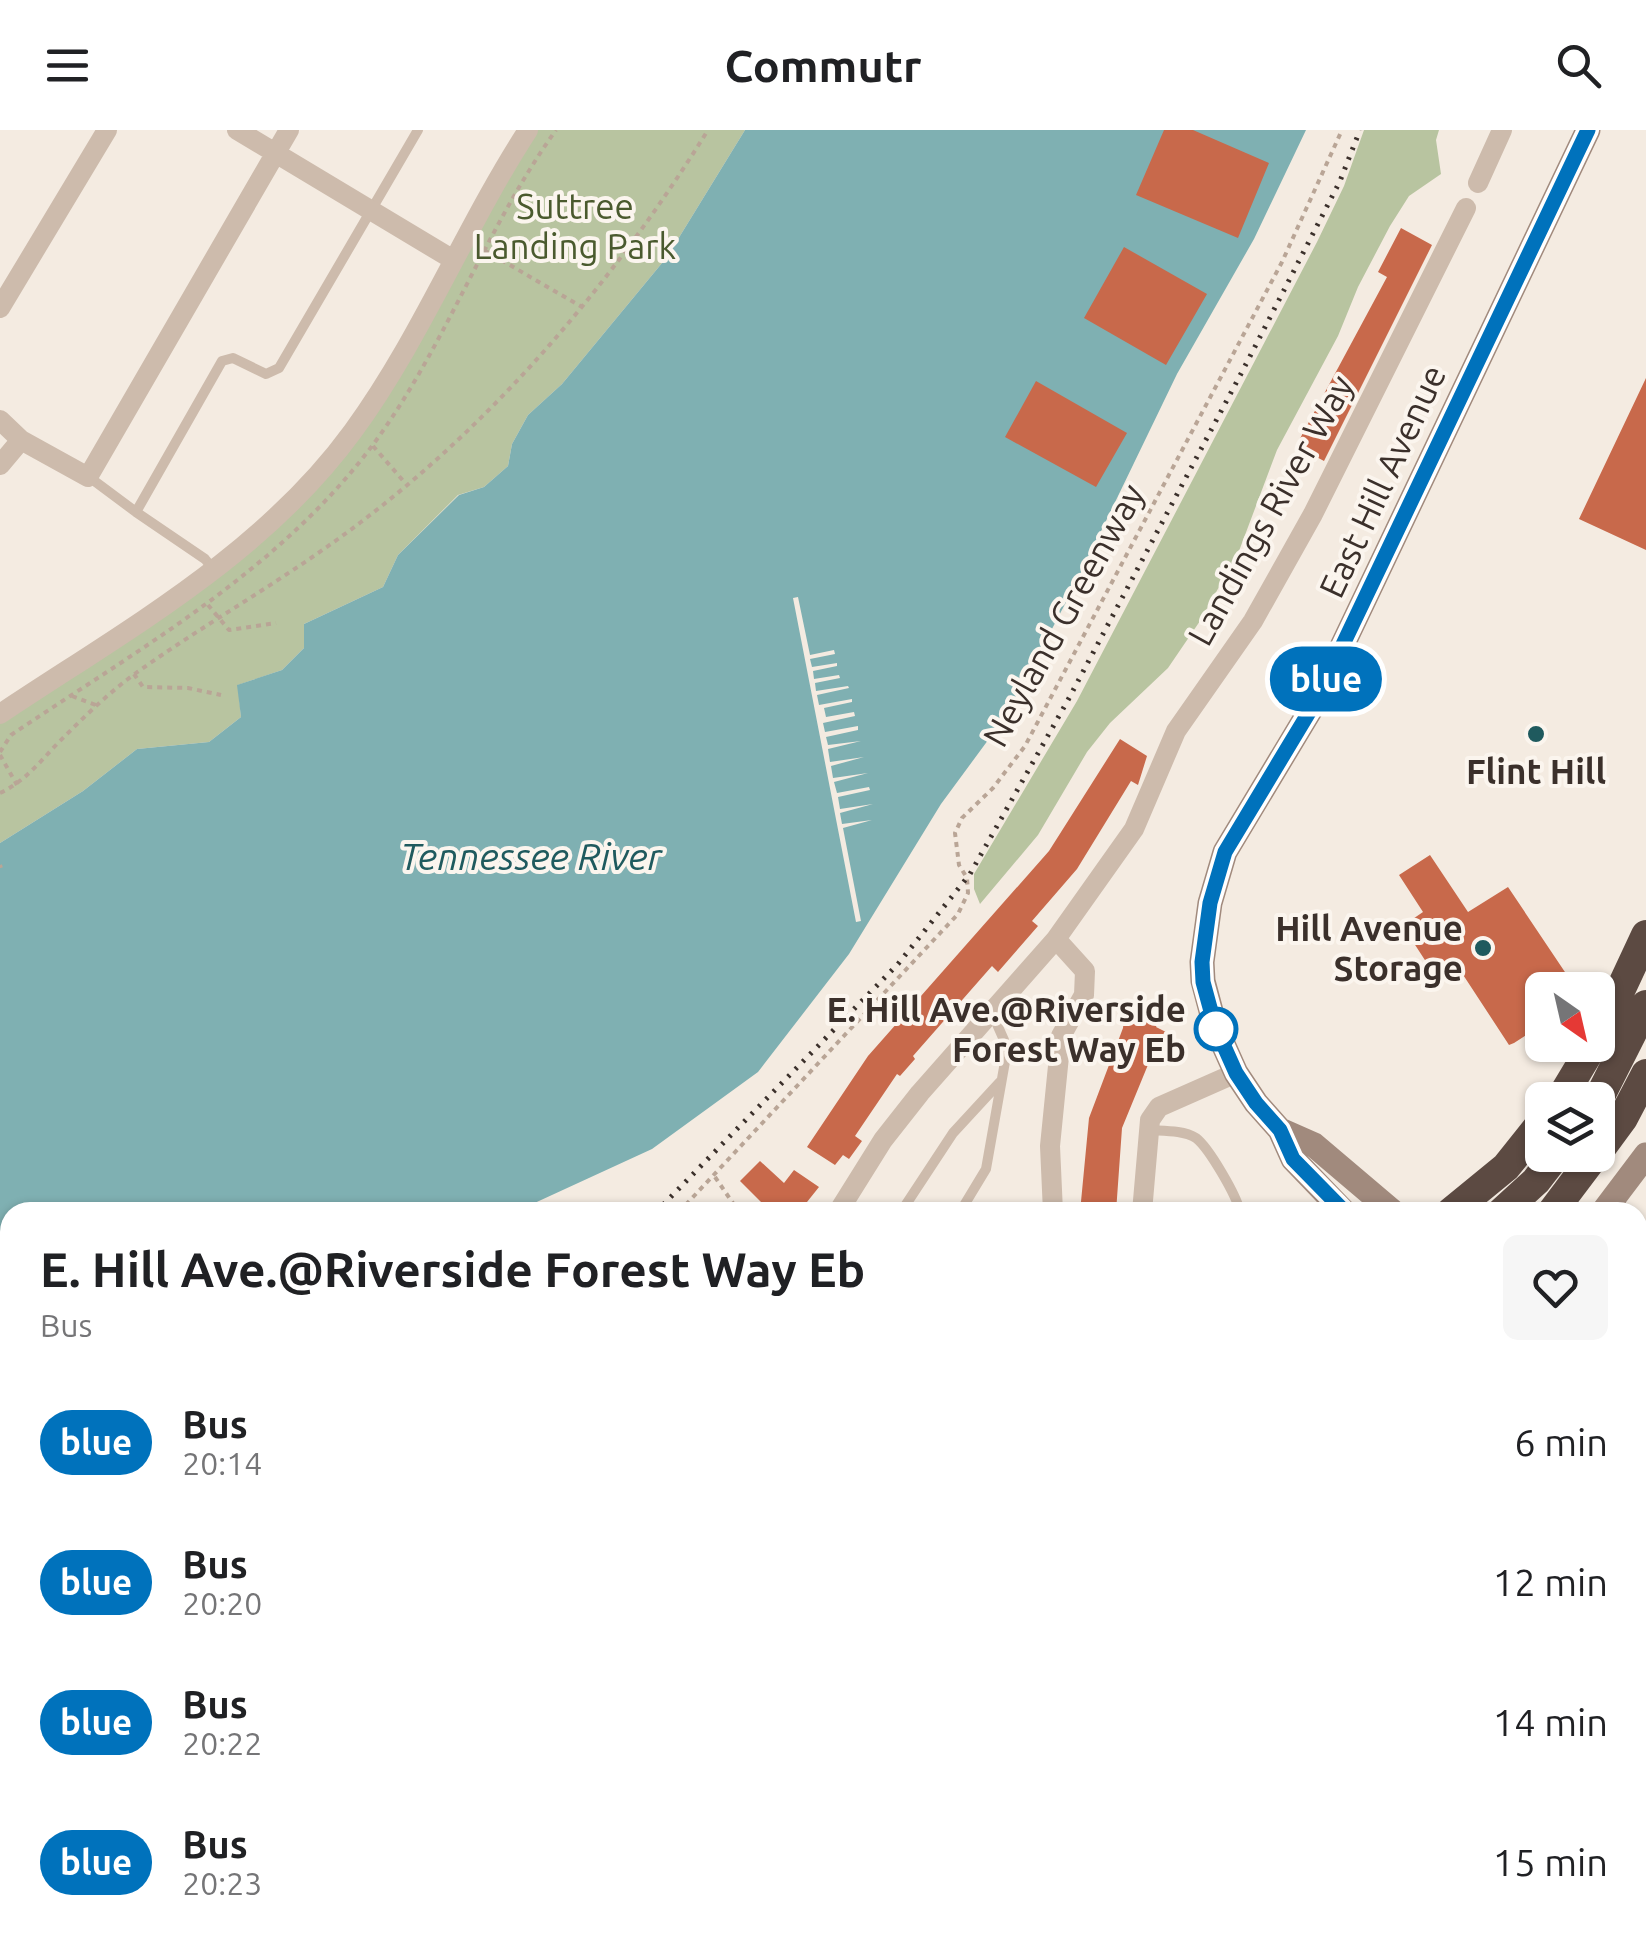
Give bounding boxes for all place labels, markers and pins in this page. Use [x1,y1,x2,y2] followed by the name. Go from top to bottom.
[1525,723,1547,745] marker: Flint Hill
[1466,751,1606,791] place label: Flint Hill
[1275,908,1463,988] place label: Hill Avenue Storage
[1472,937,1494,959] marker: Hill Avenue Storage
[827,989,1186,1069] place label: E. Hill Ave.@Riverside Forest Way Eb
[1195,1008,1237,1050] marker: E. Hill Ave.@Riverside Forest Way Eb

